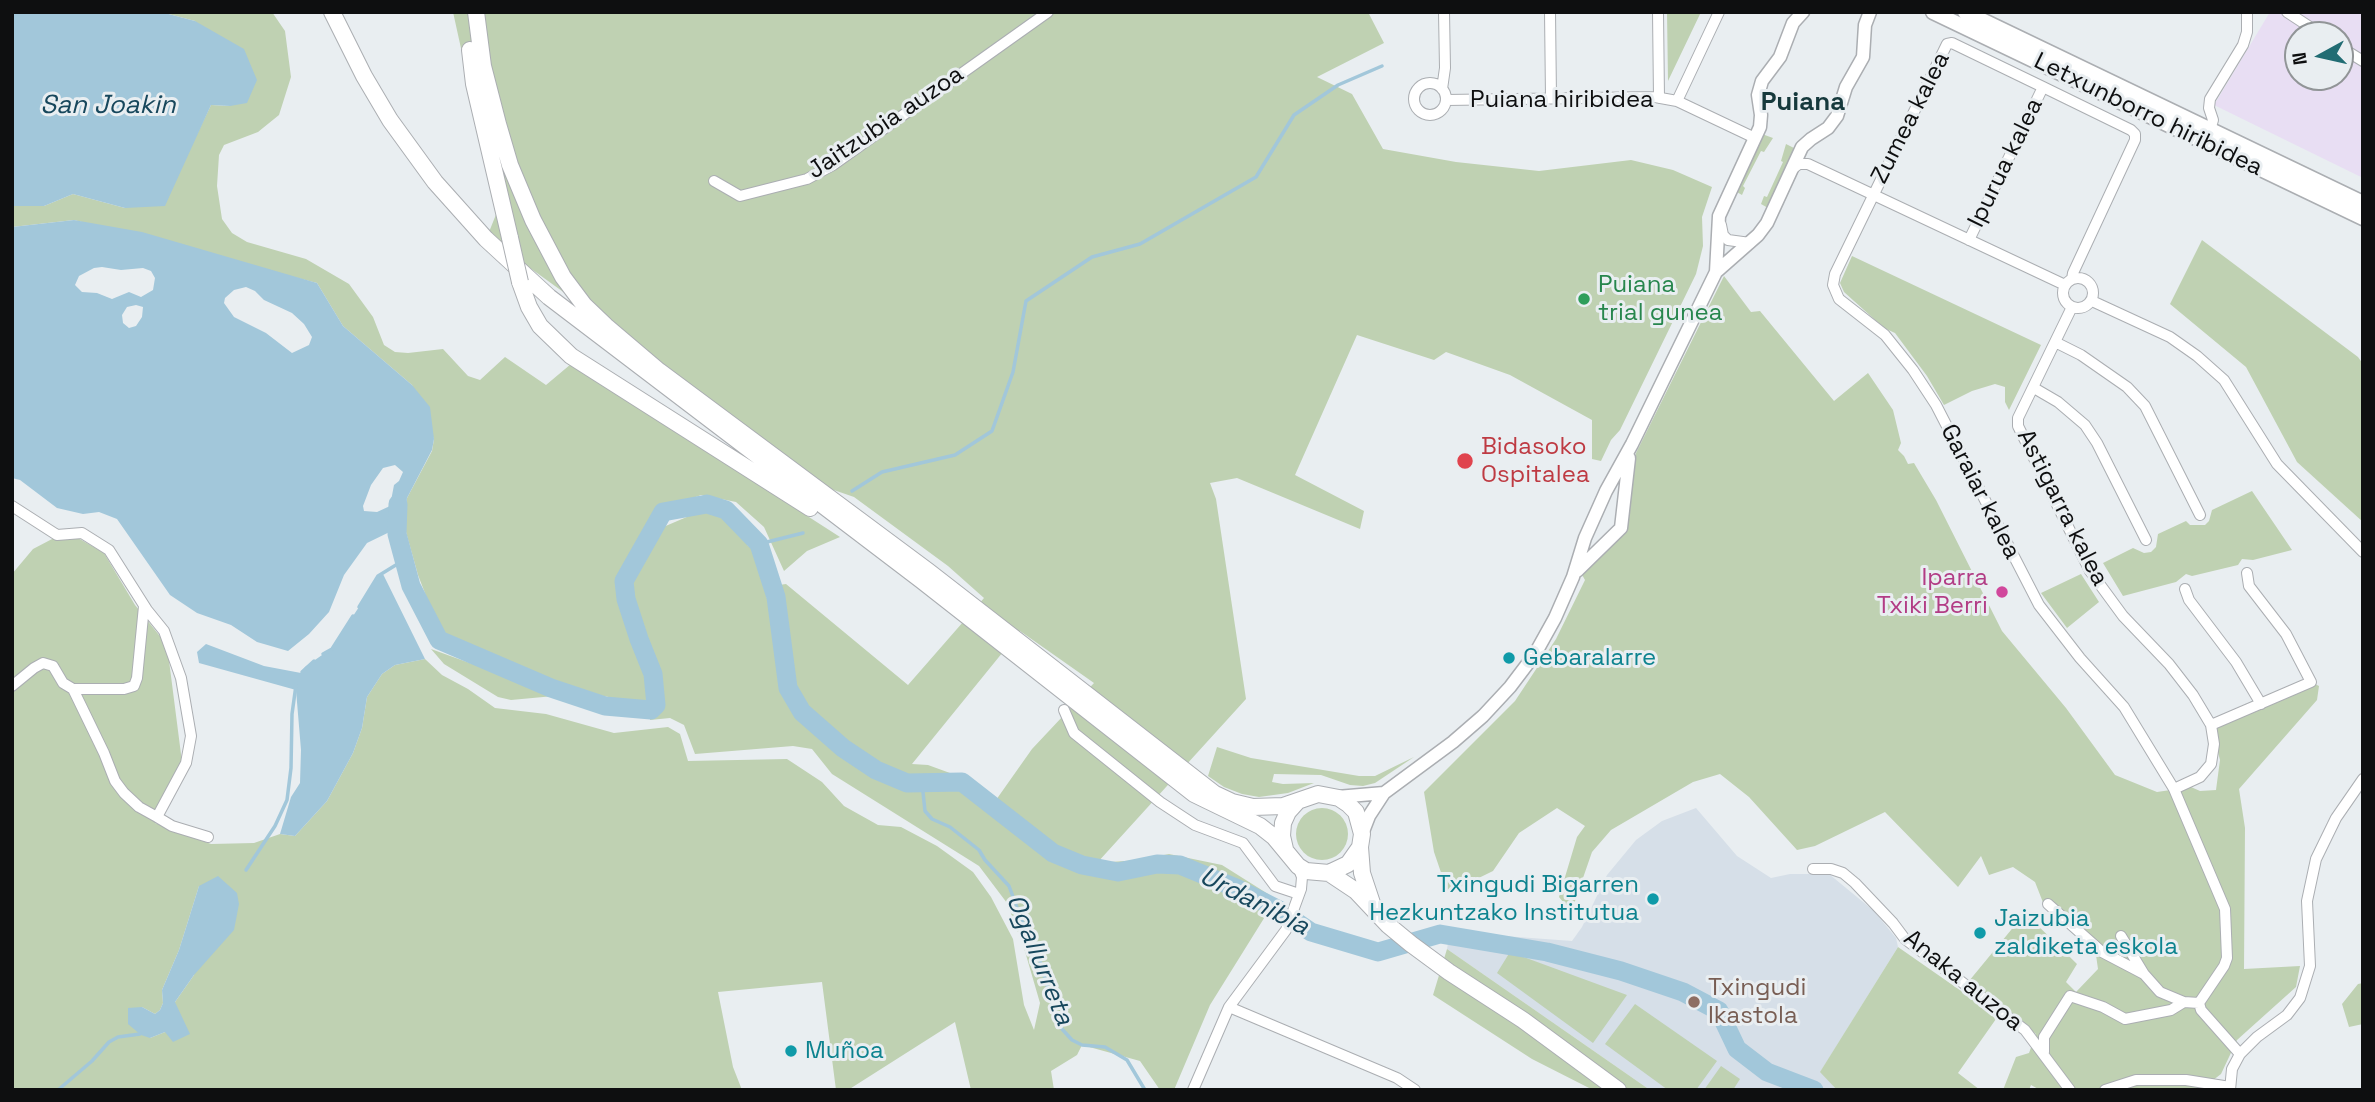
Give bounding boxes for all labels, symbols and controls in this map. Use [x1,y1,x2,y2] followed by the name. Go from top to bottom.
[2284,21,2354,91] north arrow
[2029,47,2267,183] street label: Letxunborro hiribidea
[1866,48,1956,188] street label: Zumea kalea
[2286,51,2313,67] text: N
[803,60,969,186] street label: Jaitzubia auzoa
[1470,86,1654,114] street label: Puiana hiribidea
[1761,87,1845,119] district label: Puiana
[40,90,176,122] water label: San Joakin
[1962,94,2050,232] street label: Ipurua kalea
[1598,271,1723,327] place label: Puiana trial gunea
[1576,291,1592,307] marker: Puiana trial gunea
[1934,420,2026,564] street label: Garaiar kalea
[2010,425,2114,591] street label: Astigarra kalea
[1481,433,1590,489] place label: Bidasoko Ospitalea
[1455,451,1475,471] marker: Bidasoko Ospitalea
[1877,564,1988,620] place label: Iparra Txiki Berri
[1994,584,2010,600] marker: Iparra Txiki Berri
[1523,644,1656,672] place label: Gebaralarre
[1501,650,1517,666] marker: Gebaralarre
[1194,861,1314,943] water label: Urdanibia
[1369,871,1639,927] place label: Txingudi Bigarren Hezkuntzako Institutua
[999,890,1079,1030] water label: Ogallurreta
[1645,891,1661,907] marker: Txingudi Bigarren Hezkuntzako Institutua
[1994,905,2178,961] place label: Jaizubia zaldiketa eskola
[1898,924,2028,1038] street label: Anaka auzoa
[1972,925,1988,941] marker: Jaizubia zaldiketa eskola
[1708,974,1806,1030] place label: Txingudi Ikastola
[1686,994,1702,1010] marker: Txingudi Ikastola
[805,1037,884,1065] place label: Muñoa
[783,1043,799,1059] marker: Muñoa

